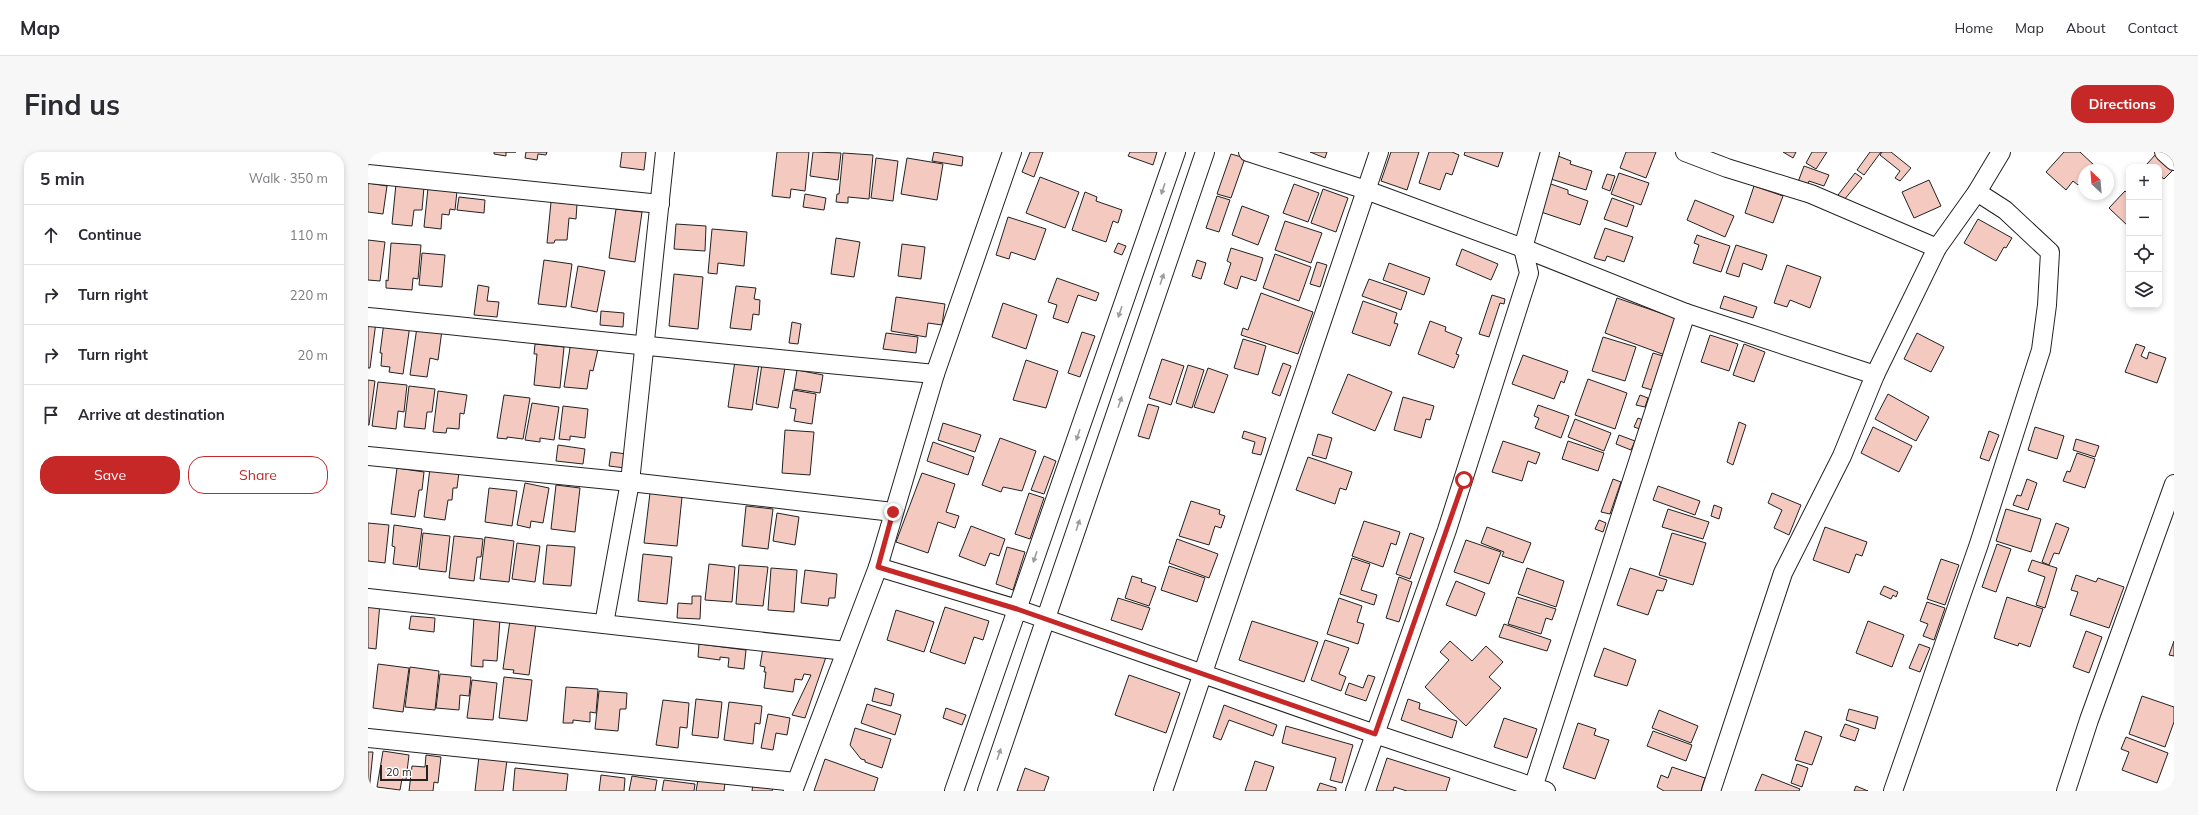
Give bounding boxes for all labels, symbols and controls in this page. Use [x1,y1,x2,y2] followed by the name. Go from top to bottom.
[20,16,60,40] text: Map
[1954,19,1993,37] text: Home
[2015,19,2044,37] text: Map
[2066,19,2106,37] text: About
[2128,19,2178,37] text: Contact
[2071,85,2174,123] button: Directions
[24,87,120,122] text: Find us
[2078,164,2114,200] north arrow
[2126,164,2162,308] map controls
[2126,164,2162,200] button: +
[40,168,85,189] text: 5 min
[249,170,328,186] text: Walk · 350 m
[1160,183,1166,195] one-way arrow
[2126,200,2162,236] button: −
[40,224,62,246] icon: ahead
[78,225,141,244] text: Continue
[290,227,328,243] text: 110 m
[2126,236,2162,272] button: locate
[2126,272,2162,308] button: layers
[1159,273,1165,285] one-way arrow
[40,284,62,306] icon: right
[78,285,148,304] text: Turn right
[290,287,328,303] text: 220 m
[1117,306,1123,318] one-way arrow
[40,344,62,366] icon: right
[78,345,148,364] text: Turn right
[298,347,328,363] text: 20 m
[1117,396,1123,408] one-way arrow
[40,404,62,426] icon: arrive
[78,405,225,424] text: Arrive at destination
[1074,429,1080,441] one-way arrow
[40,456,180,494] button: Save
[188,456,328,494] button: Share
[1455,471,1473,489] route start
[884,503,902,521] route end
[1075,519,1081,531] one-way arrow
[1032,552,1038,564] one-way arrow
[997,748,1003,760] one-way arrow
[380,763,428,782] scale bar
[386,765,412,779] text: 20 m

